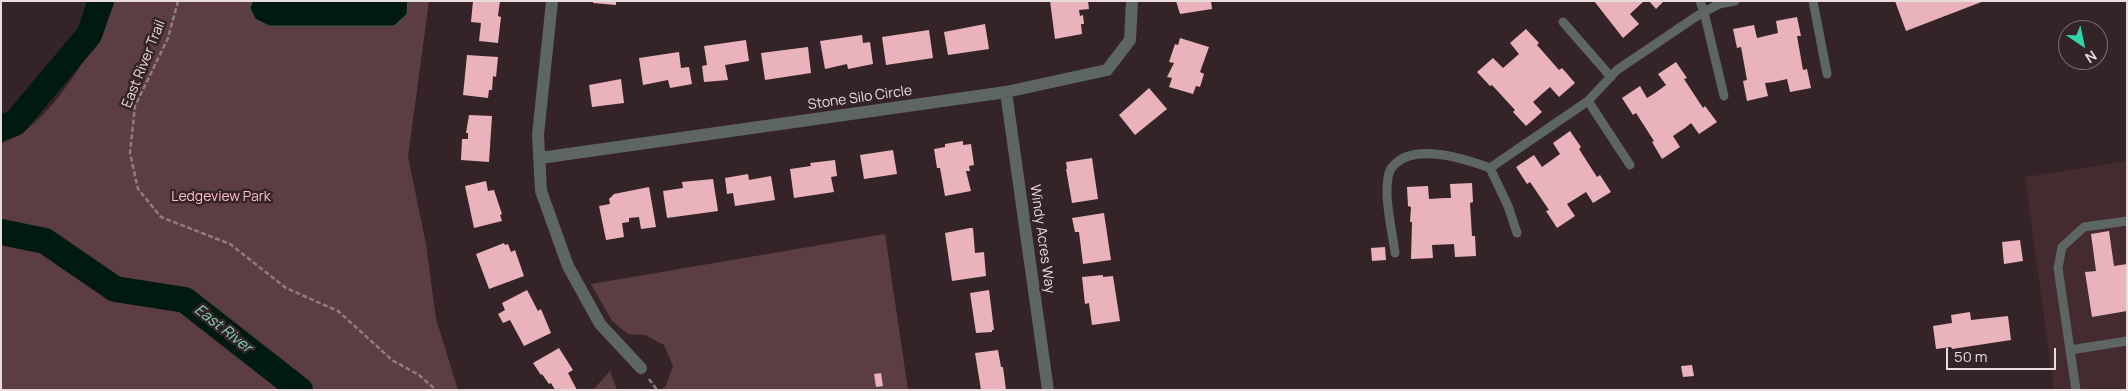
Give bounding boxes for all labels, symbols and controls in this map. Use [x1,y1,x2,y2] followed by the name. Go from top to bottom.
[119,18,169,110] street label: East River Trail
[2058,20,2108,70] north arrow
[2082,46,2101,68] text: N
[807,82,913,114] street label: Stone Silo Circle
[1026,183,1058,295] street label: Windy Acres Way
[171,189,271,205] park label: Ledgeview Park
[191,301,255,357] water label: East River
[1948,338,2058,370] scale bar
[1954,346,1988,367] text: 50 m

